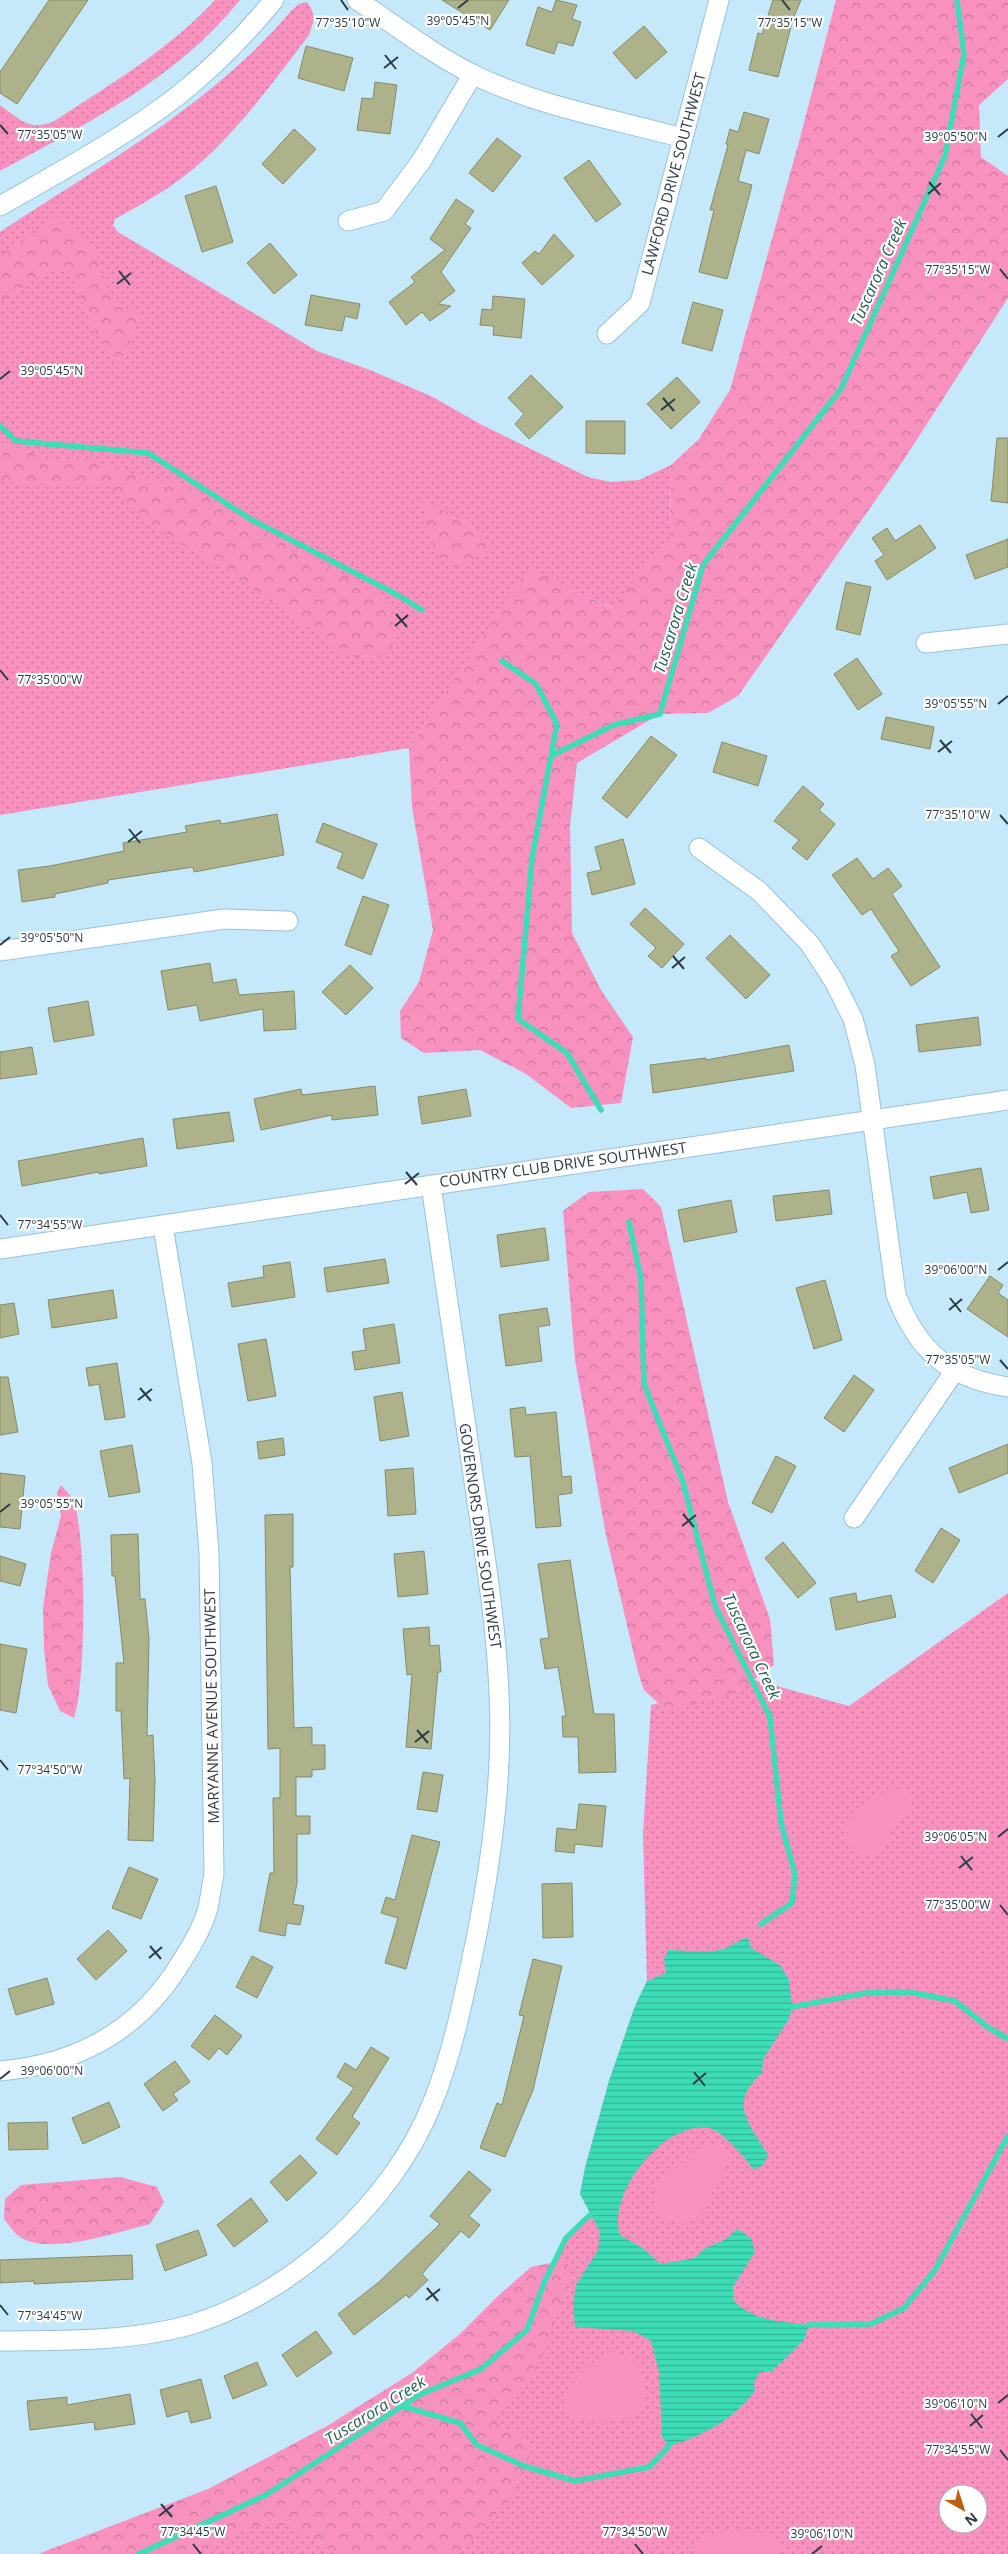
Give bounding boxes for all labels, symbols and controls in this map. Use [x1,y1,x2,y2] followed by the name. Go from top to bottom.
[427,12,489,29] text: 39°05'45"N
[316,14,380,31] text: 77°35'10"W
[758,14,822,31] text: 77°35'15"W
[636,70,710,277] street label: LAWFORD DRIVE SOUTHWEST
[18,126,82,143] text: 77°35'05"W
[925,128,987,145] text: 39°05'50"N
[845,214,912,329] water label: Tuscarora Creek
[926,261,990,278] text: 77°35'15"W
[21,362,83,379] text: 39°05'45"N
[648,559,703,676] water label: Tuscarora Creek
[18,671,82,688] text: 77°35'00"W
[925,695,987,712] text: 39°05'55"N
[926,806,990,823] text: 77°35'10"W
[21,929,83,946] text: 39°05'50"N
[438,1137,688,1191] street label: COUNTRY CLUB DRIVE SOUTHWEST
[18,1216,82,1233] text: 77°34'55"W
[925,1261,987,1278] text: 39°06'00"N
[926,1351,990,1368] text: 77°35'05"W
[455,1422,507,1651] street label: GOVERNORS DRIVE SOUTHWEST
[21,1495,83,1512] text: 39°05'55"N
[199,1588,223,1824] street label: MARYANNE AVENUE SOUTHWEST
[718,1589,787,1704] water label: Tuscarora Creek
[18,1761,82,1778] text: 77°34'50"W
[925,1828,987,1845] text: 39°06'05"N
[926,1896,990,1913] text: 77°35'00"W
[21,2062,83,2079] text: 39°06'00"N
[18,2307,82,2324] text: 77°34'45"W
[321,2370,430,2450] water label: Tuscarora Creek
[925,2395,987,2412] text: 39°06'10"N
[926,2441,990,2458] text: 77°34'55"W
[938,2484,988,2534] north arrow
[961,2509,982,2530] text: N
[161,2523,225,2540] text: 77°34'45"W
[603,2523,667,2540] text: 77°34'50"W
[791,2525,853,2542] text: 39°06'10"N

